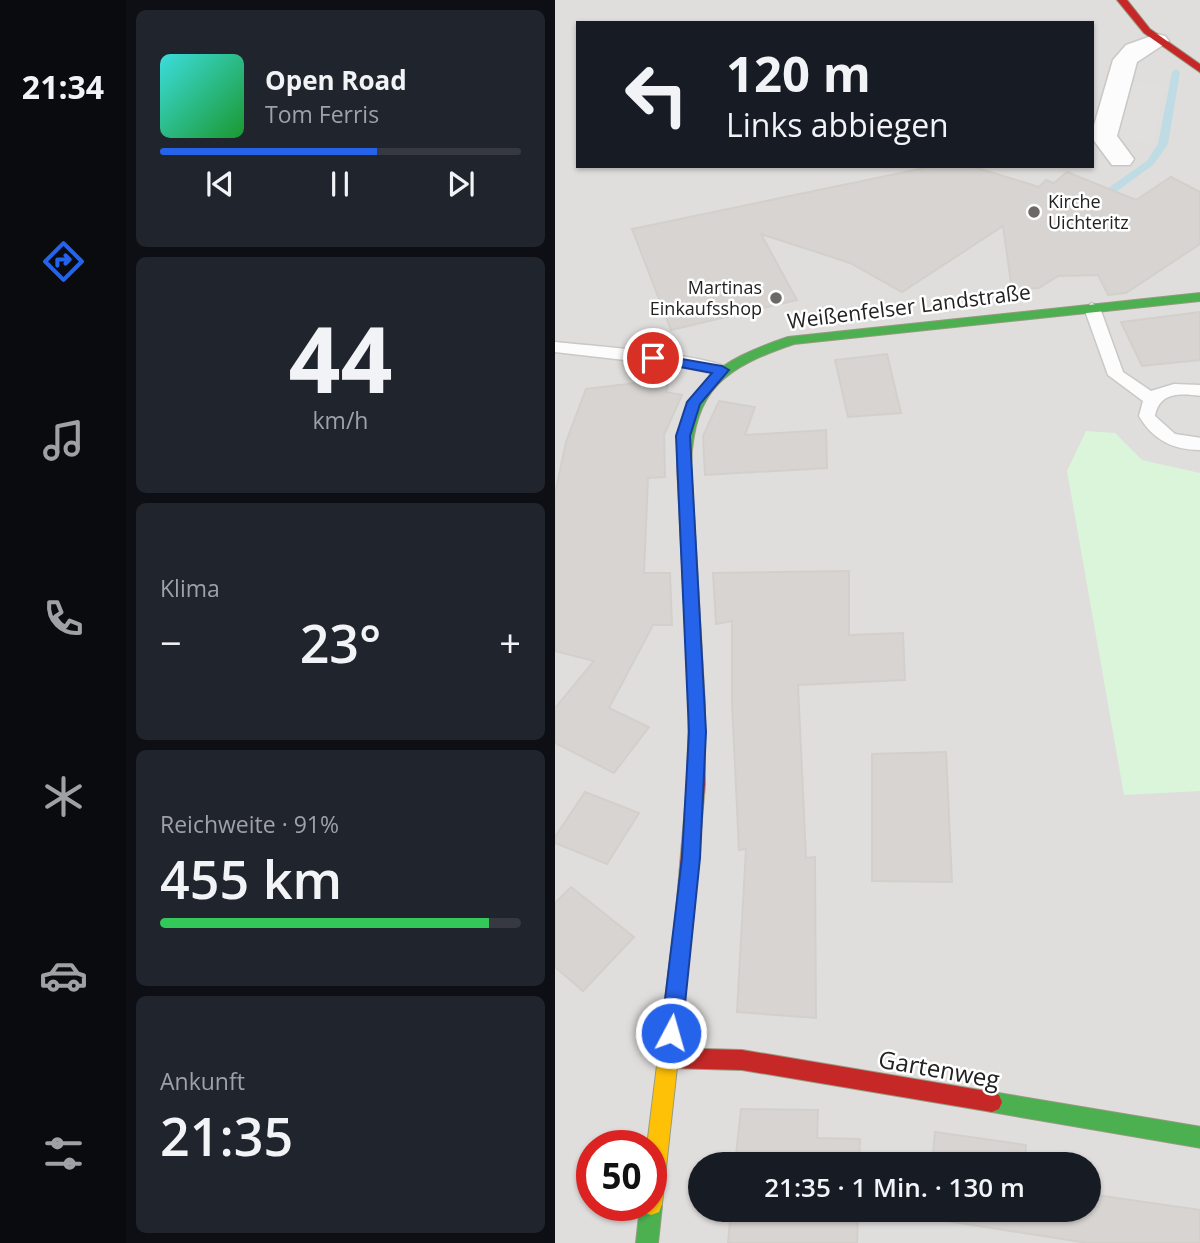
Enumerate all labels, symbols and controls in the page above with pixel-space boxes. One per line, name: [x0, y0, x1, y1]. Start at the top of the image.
text: 120 m: [726, 40, 871, 106]
icon: left: [611, 49, 702, 140]
text: Open Road: [265, 62, 407, 98]
text: 21:34: [22, 65, 104, 108]
text: Tom Ferris: [265, 98, 379, 130]
text: Links abbiegen: [726, 103, 949, 146]
icon: previous: [201, 165, 239, 203]
icon: pause: [321, 165, 359, 203]
icon: next: [442, 165, 480, 203]
place label: Kirche Uichteritz: [1048, 189, 1129, 234]
marker: Kirche Uichteritz: [1026, 204, 1042, 220]
icon: directions: [39, 237, 88, 286]
place label: Martinas Einkaufsshop: [650, 275, 762, 320]
street label: Weißenfelser Landstraße: [785, 277, 1032, 335]
marker: Martinas Einkaufsshop: [768, 290, 784, 306]
text: 44: [288, 296, 393, 420]
pin: [623, 328, 683, 388]
icon: arrive: [634, 339, 672, 377]
text: km/h: [313, 404, 368, 436]
icon: music: [39, 416, 88, 465]
text: Klima: [160, 572, 220, 604]
icon: phone: [39, 594, 88, 643]
text: 23°: [300, 607, 381, 678]
text: −: [160, 616, 182, 668]
text: +: [499, 616, 521, 668]
icon: climate: [39, 772, 88, 821]
text: Reichweite · 91%: [160, 808, 339, 840]
text: 455 km: [160, 843, 342, 914]
icon: car: [39, 951, 88, 1000]
position arrow: [634, 996, 708, 1070]
street label: Gartenweg: [876, 1042, 1002, 1095]
text: Ankunft: [160, 1065, 245, 1097]
text: 21:35: [160, 1100, 293, 1171]
icon: filters: [39, 1129, 88, 1178]
speed limit sign: 50: [576, 1130, 667, 1221]
text: 21:35 · 1 Min. · 130 m: [764, 1169, 1025, 1205]

